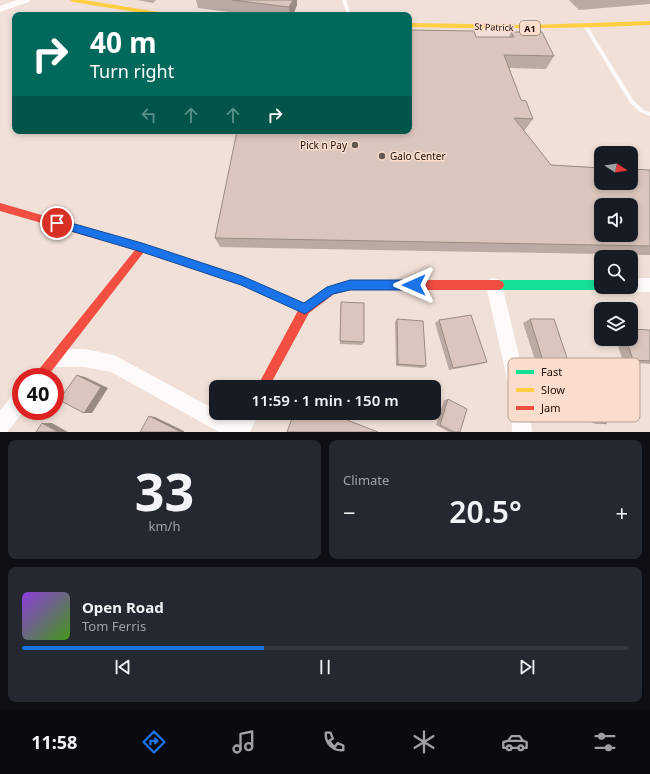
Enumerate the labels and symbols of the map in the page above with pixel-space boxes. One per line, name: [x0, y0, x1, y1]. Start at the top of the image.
street label: St Patrick: [474, 20, 514, 34]
road number: A1: [520, 21, 540, 35]
place label: Pick n Pay: [300, 138, 348, 152]
marker: Pick n Pay: [350, 140, 360, 150]
north arrow: [594, 146, 638, 190]
place label: Galo Center: [390, 149, 446, 163]
marker: Galo Center: [377, 151, 387, 161]
pin: [40, 206, 74, 240]
position arrow: [393, 264, 435, 306]
legend: [508, 358, 640, 422]
text: Fast: [541, 364, 562, 379]
speed limit sign: 40: [12, 368, 64, 420]
text: Slow: [541, 382, 565, 397]
text: Jam: [540, 400, 560, 415]

